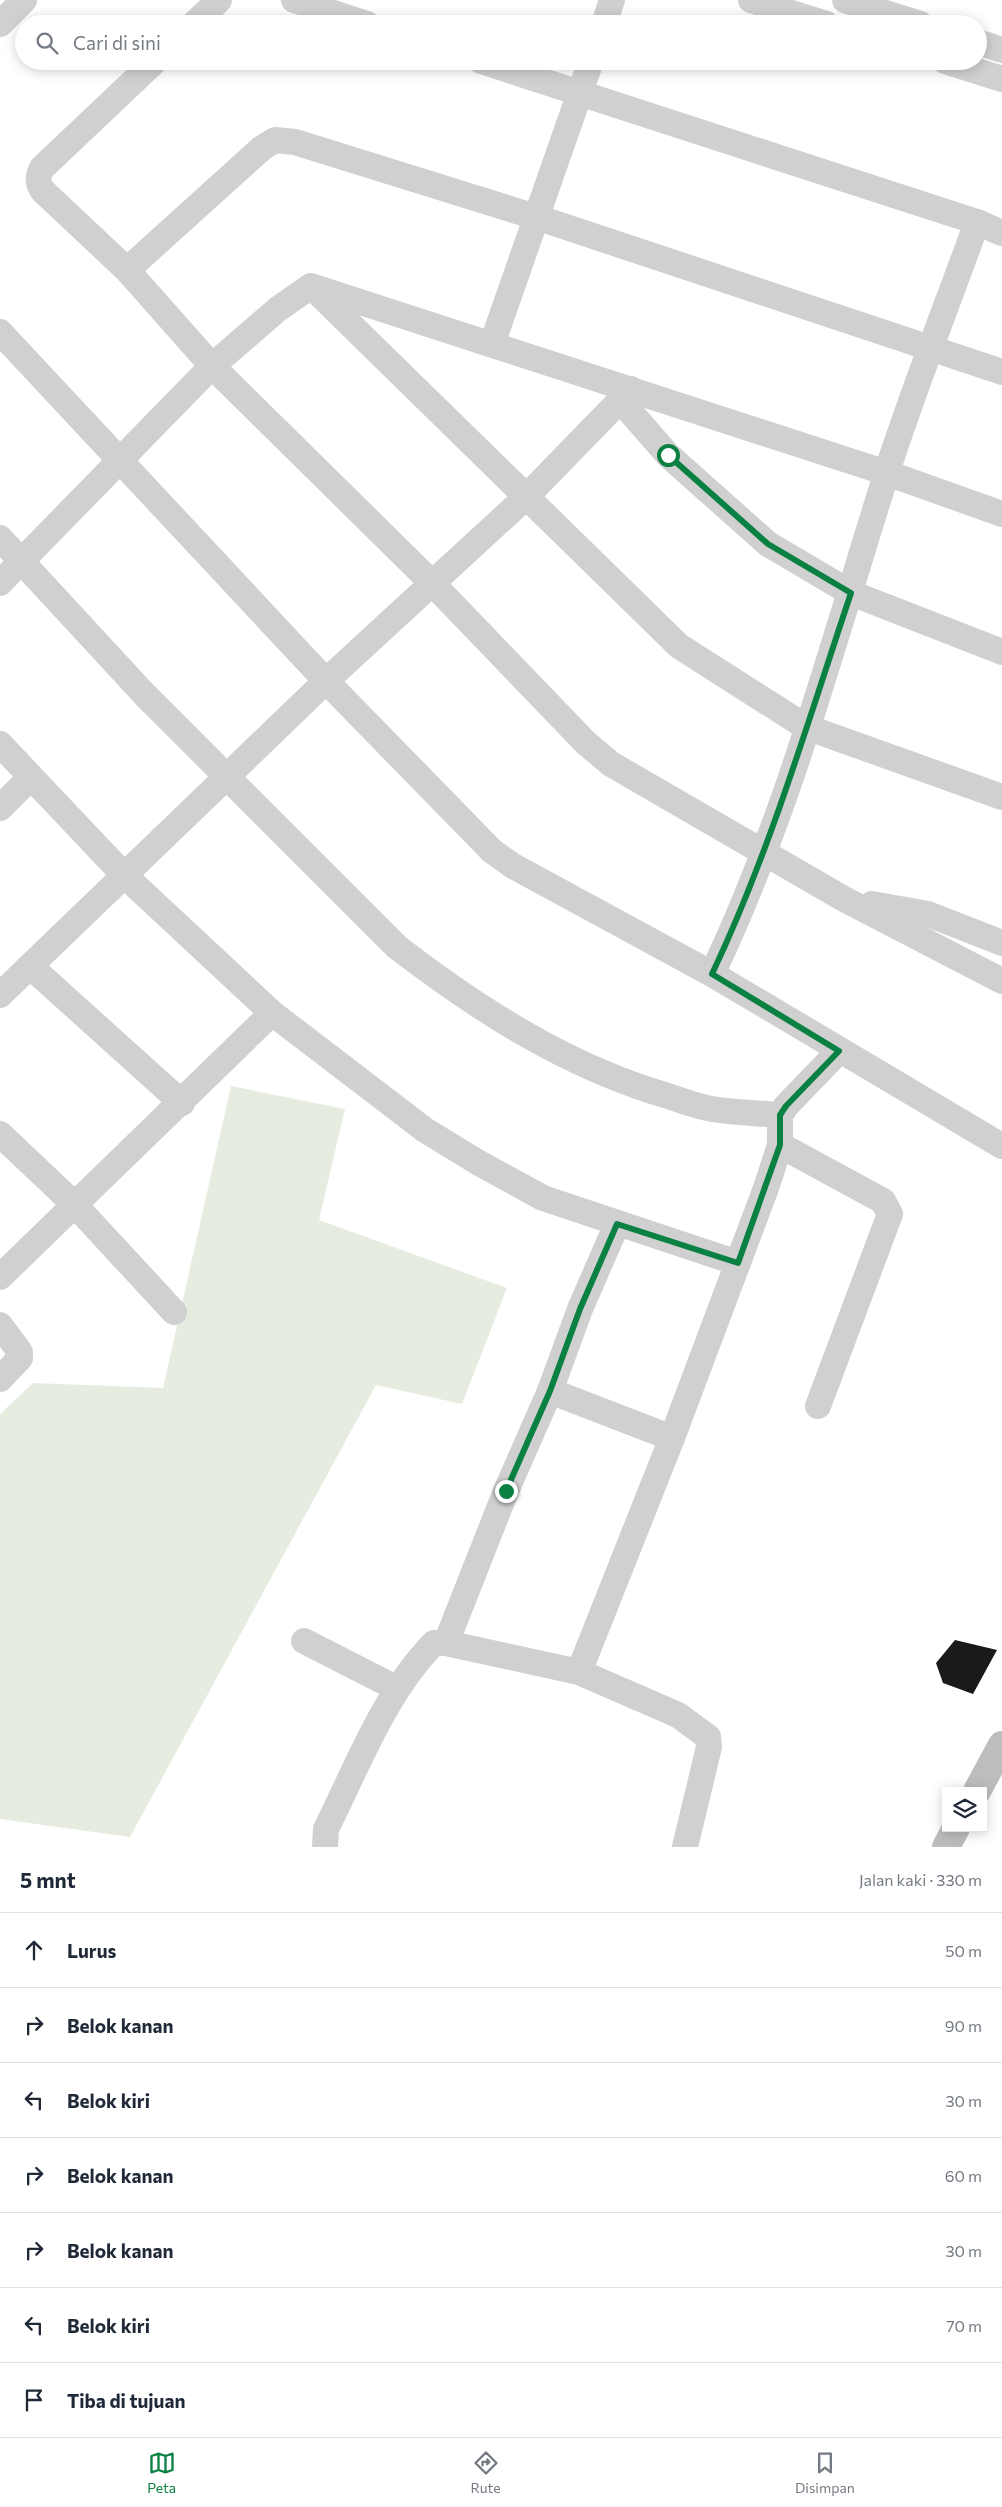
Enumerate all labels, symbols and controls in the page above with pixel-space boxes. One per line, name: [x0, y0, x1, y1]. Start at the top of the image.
search box: [15, 15, 987, 70]
icon: search: [33, 29, 61, 57]
text: Cari di sini: [73, 31, 161, 54]
route start: [657, 444, 680, 467]
route end: [495, 1480, 518, 1503]
map controls: [942, 1787, 987, 1832]
button: layers: [942, 1787, 987, 1832]
text: 5 mnt: [20, 1867, 76, 1892]
text: Jalan kaki · 330 m: [859, 1870, 982, 1889]
icon: ahead: [20, 1936, 48, 1964]
text: Lurus: [67, 1939, 116, 1962]
text: 50 m: [945, 1941, 982, 1960]
icon: right: [20, 2011, 48, 2039]
text: Belok kanan: [67, 2014, 174, 2037]
text: 90 m: [945, 2016, 982, 2035]
icon: left: [20, 2086, 48, 2114]
text: Belok kiri: [67, 2089, 150, 2112]
text: 30 m: [945, 2091, 982, 2110]
icon: right: [20, 2161, 48, 2189]
text: Belok kanan: [67, 2164, 174, 2187]
text: 60 m: [945, 2166, 982, 2185]
icon: right: [20, 2236, 48, 2264]
text: Belok kanan: [67, 2239, 174, 2262]
text: 30 m: [945, 2241, 982, 2260]
icon: left: [20, 2311, 48, 2339]
text: Belok kiri: [67, 2314, 150, 2337]
text: 70 m: [946, 2316, 982, 2335]
icon: arrive: [20, 2386, 48, 2414]
text: Tiba di tujuan: [67, 2389, 185, 2412]
tab: Peta: [147, 2449, 176, 2496]
tab: Rute: [471, 2449, 501, 2496]
tab: Disimpan: [795, 2449, 855, 2496]

